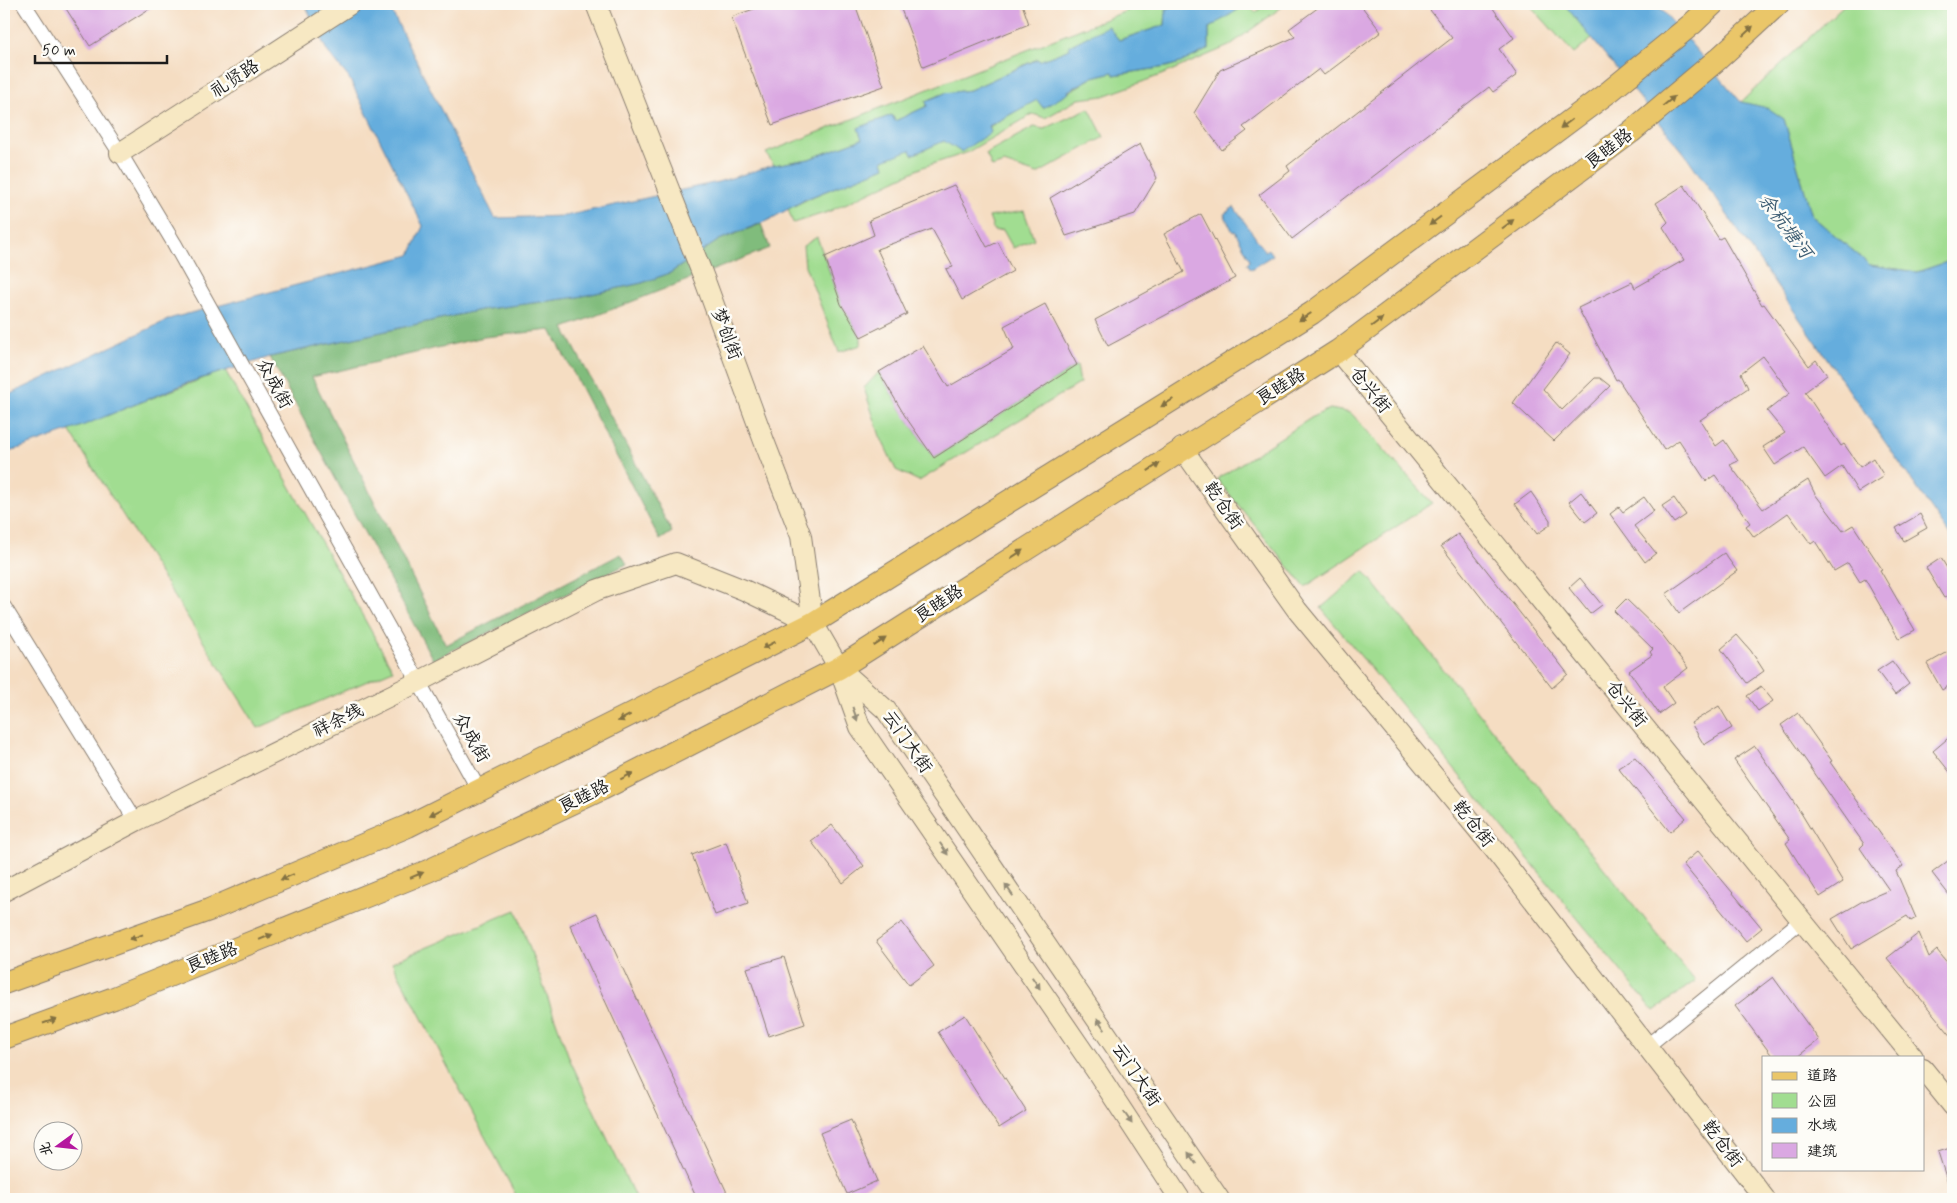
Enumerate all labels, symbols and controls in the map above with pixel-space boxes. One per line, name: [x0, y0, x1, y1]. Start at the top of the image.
one-way arrow: [1742, 25, 1754, 37]
scale bar: [35, 32, 168, 64]
text: 50 m: [42, 41, 76, 61]
street label: 礼贤路: [206, 54, 264, 104]
one-way arrow: [1662, 96, 1675, 107]
one-way arrow: [1560, 118, 1573, 129]
street label: 良睦路: [1580, 123, 1638, 175]
water label: 余杭塘河: [1752, 188, 1820, 266]
one-way arrow: [1428, 216, 1442, 226]
one-way arrow: [1501, 219, 1514, 230]
street label: 梦创街: [705, 304, 747, 364]
one-way arrow: [1298, 313, 1311, 322]
one-way arrow: [1370, 316, 1383, 327]
street label: 众成街: [250, 355, 298, 413]
street label: 仓兴街: [1344, 361, 1396, 419]
street label: 良睦路: [1252, 363, 1310, 411]
one-way arrow: [1160, 398, 1173, 408]
one-way arrow: [1147, 462, 1160, 471]
street label: 乾仓街: [1198, 477, 1248, 535]
one-way arrow: [1010, 549, 1023, 559]
street label: 良睦路: [910, 579, 968, 629]
one-way arrow: [873, 637, 886, 646]
one-way arrow: [762, 641, 776, 649]
street label: 仓兴街: [1600, 675, 1652, 733]
street label: 祥余线: [308, 698, 368, 744]
one-way arrow: [852, 706, 859, 721]
street label: 云门大街: [877, 706, 937, 778]
street label: 众成街: [447, 709, 495, 767]
one-way arrow: [617, 714, 631, 722]
one-way arrow: [620, 772, 634, 780]
street label: 良睦路: [554, 774, 614, 820]
street label: 乾仓街: [1447, 795, 1499, 853]
one-way arrow: [429, 808, 443, 816]
one-way arrow: [939, 843, 949, 856]
one-way arrow: [410, 871, 424, 879]
one-way arrow: [280, 874, 294, 882]
one-way arrow: [1004, 883, 1014, 897]
one-way arrow: [259, 932, 273, 940]
one-way arrow: [128, 933, 143, 941]
street label: 良睦路: [182, 937, 242, 979]
one-way arrow: [1031, 976, 1041, 990]
one-way arrow: [42, 1017, 57, 1024]
one-way arrow: [1096, 1017, 1105, 1031]
street label: 云门大街: [1106, 1038, 1166, 1112]
legend: [1762, 1056, 1924, 1170]
text: 道路: [1807, 1066, 1837, 1086]
text: 公园: [1807, 1092, 1837, 1112]
one-way arrow: [1123, 1111, 1132, 1124]
street label: 乾仓街: [1696, 1115, 1748, 1173]
text: 水域: [1807, 1116, 1837, 1136]
north arrow: [32, 1120, 82, 1170]
text: 北: [36, 1140, 57, 1158]
text: 建筑: [1807, 1142, 1837, 1162]
one-way arrow: [1187, 1152, 1197, 1165]

